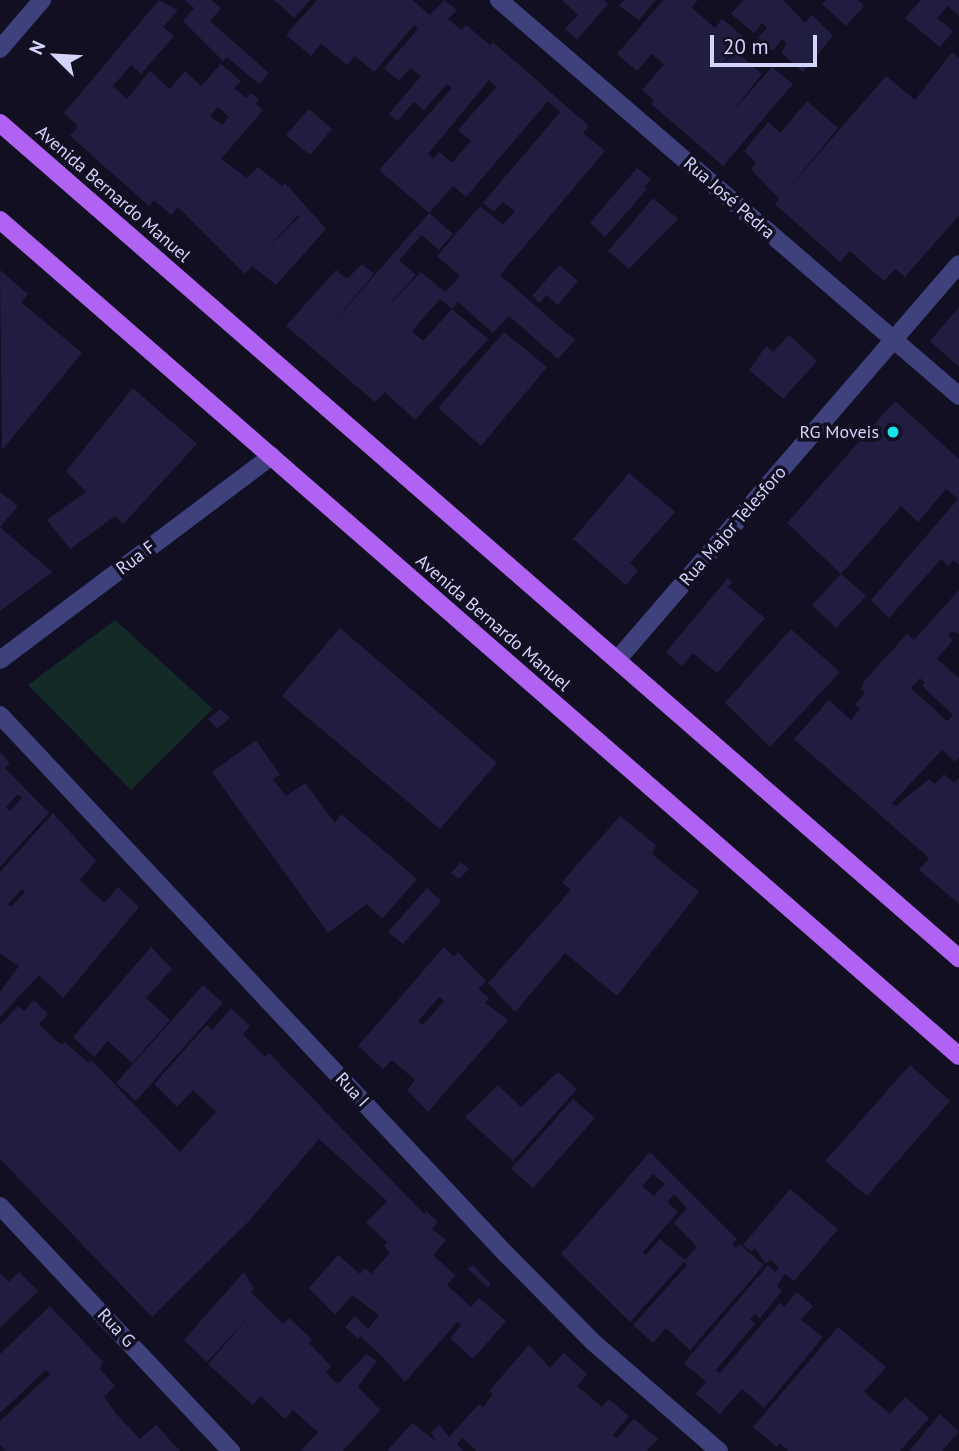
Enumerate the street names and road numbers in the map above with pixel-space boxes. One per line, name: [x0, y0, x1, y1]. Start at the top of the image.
street label: Avenida Bernardo Manuel: [31, 121, 195, 267]
street label: Rua José Pedra: [679, 153, 779, 243]
street label: Rua Major Telesforo: [675, 461, 791, 591]
street label: Rua F: [112, 536, 160, 580]
street label: Avenida Bernardo Manuel: [411, 550, 575, 696]
street label: Rua I: [331, 1068, 373, 1112]
street label: Rua G: [93, 1304, 139, 1352]

